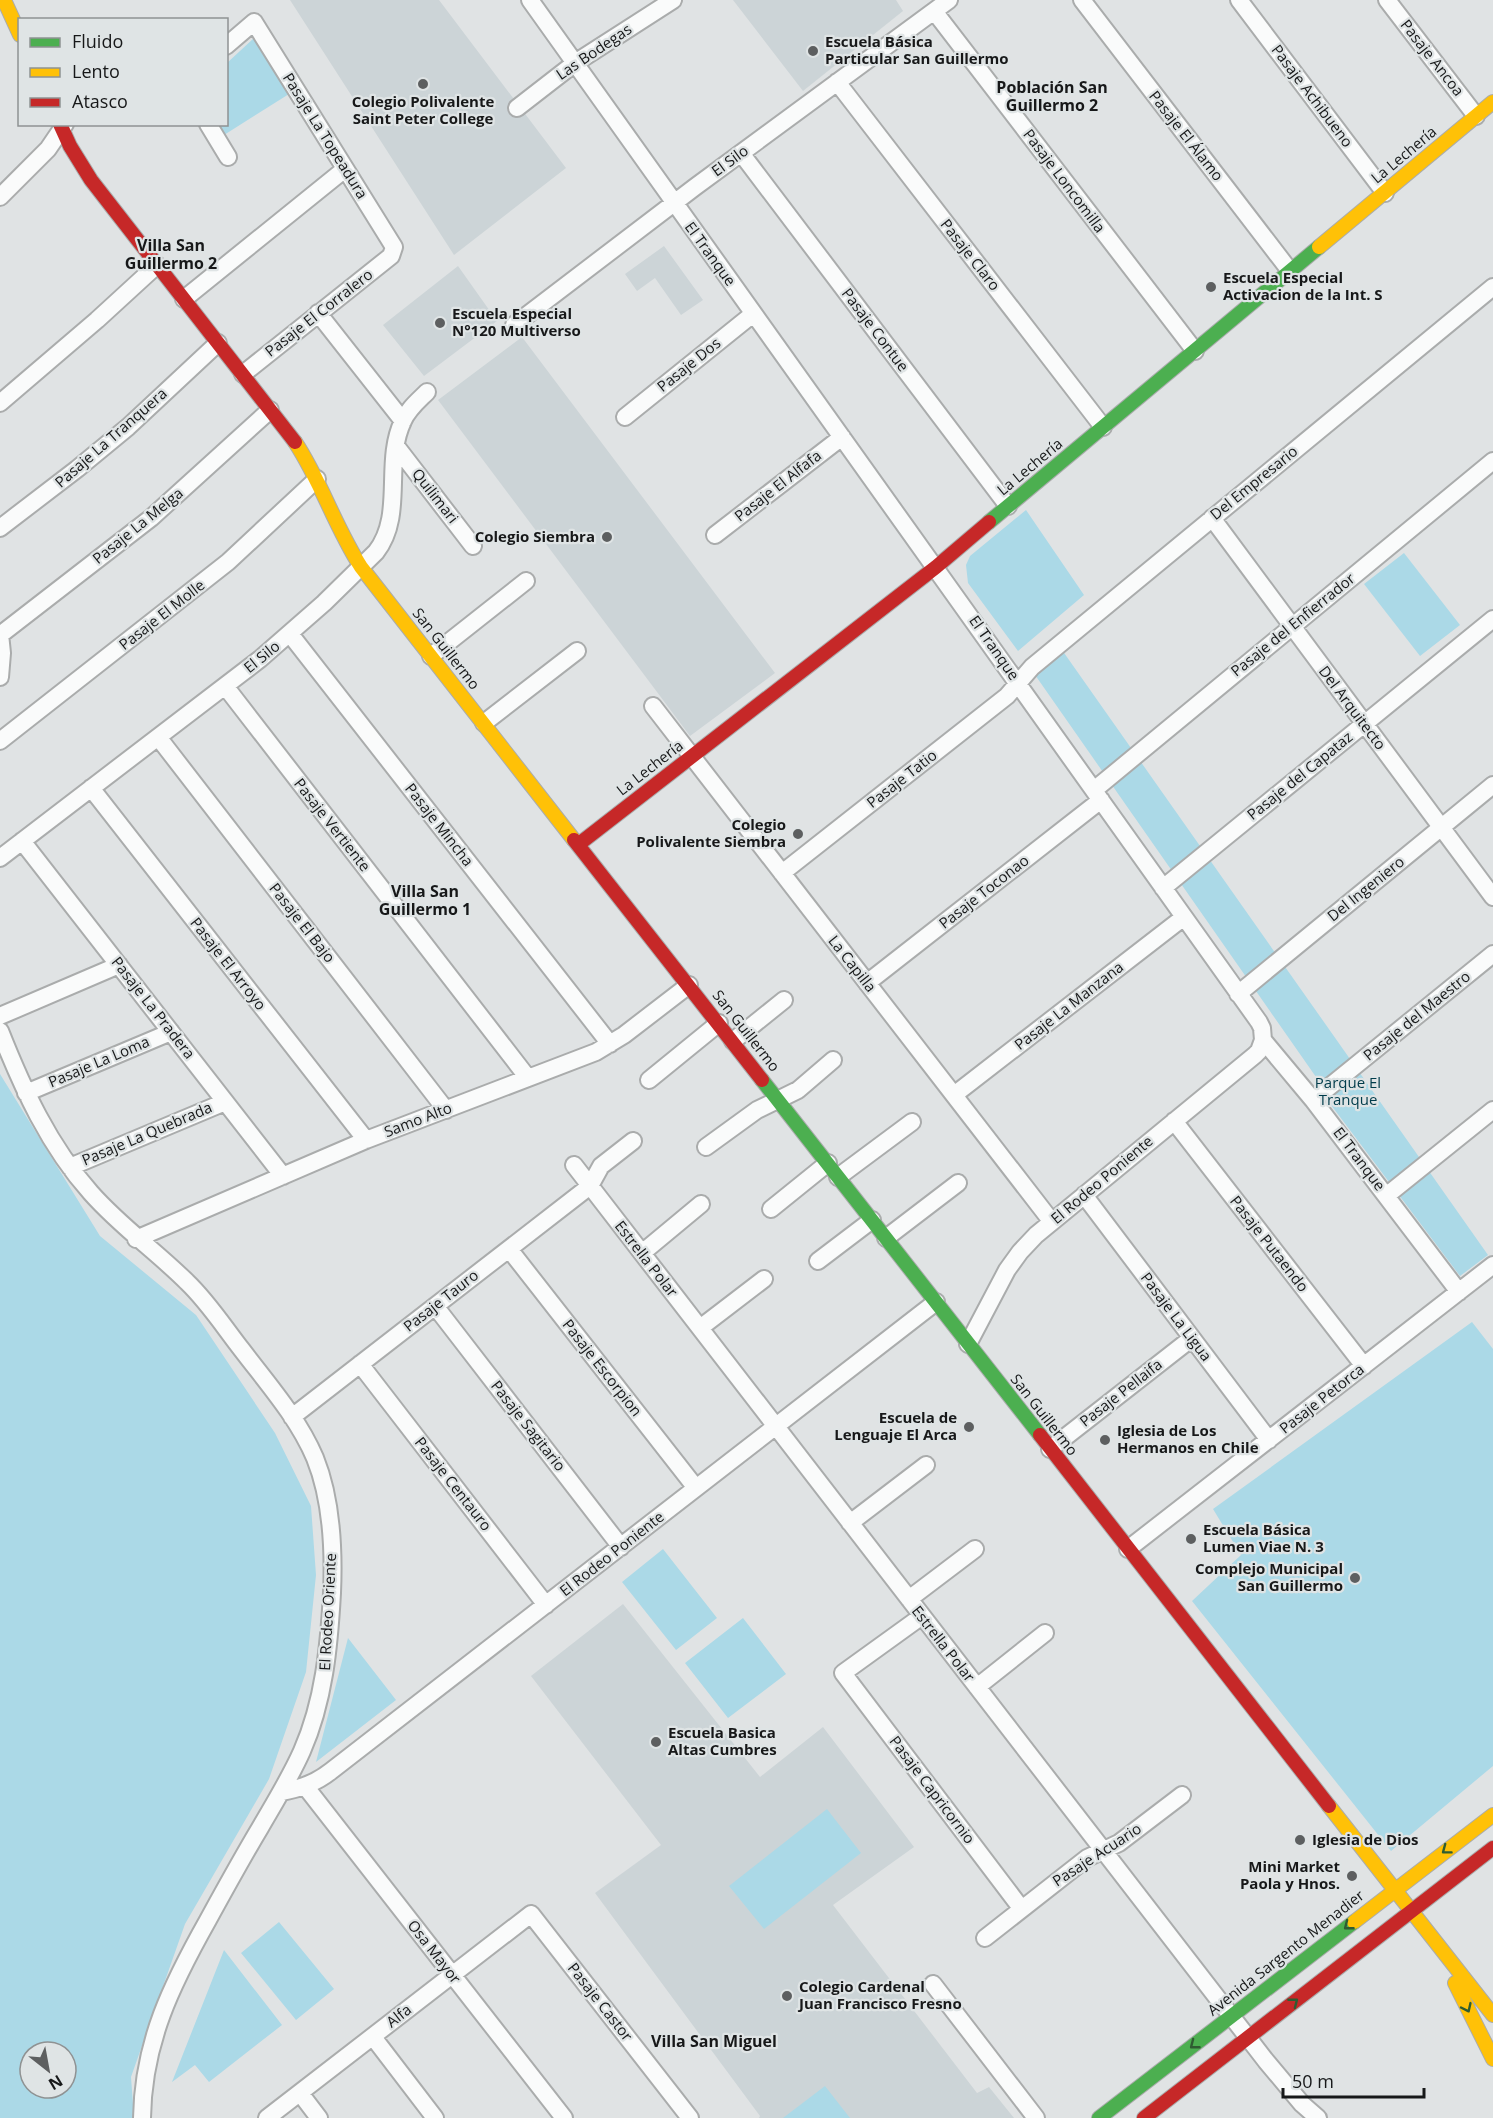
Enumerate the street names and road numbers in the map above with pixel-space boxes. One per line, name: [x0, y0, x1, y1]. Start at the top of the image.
street label: Pasaje Ancoa: [1397, 15, 1469, 100]
street label: Las Bodegas: [552, 19, 635, 84]
street label: Pasaje Achibueno: [1268, 40, 1358, 151]
street label: Pasaje La Topeadura: [279, 69, 373, 202]
street label: Pasaje El Álamo: [1145, 86, 1228, 185]
street label: La Lechería: [1367, 121, 1440, 187]
street label: Pasaje Loncomilla: [1019, 125, 1110, 236]
street label: El Silo: [707, 140, 752, 180]
street label: Pasaje Claro: [937, 214, 1005, 294]
street label: El Tranque: [681, 217, 741, 290]
street label: Pasaje El Corralero: [260, 264, 376, 361]
street label: Pasaje Contue: [838, 284, 914, 375]
street label: Pasaje Dos: [653, 333, 724, 396]
street label: Pasaje La Tranquera: [50, 383, 171, 491]
street label: La Lechería: [993, 433, 1066, 499]
street label: Del Empresario: [1205, 441, 1301, 524]
street label: Pasaje El Alfafa: [730, 445, 825, 525]
street label: Quilimari: [408, 464, 463, 527]
street label: Pasaje La Melga: [88, 482, 187, 568]
street label: Pasaje del Enfierrador: [1226, 568, 1358, 680]
street label: Pasaje El Molle: [114, 574, 208, 654]
street label: San Guillermo: [409, 603, 485, 693]
street label: El Tranque: [965, 611, 1024, 684]
street label: El Silo: [239, 636, 284, 677]
street label: Del Arquitecto: [1315, 661, 1391, 753]
street label: Pasaje del Capataz: [1242, 726, 1356, 824]
street label: La Lechería: [612, 735, 687, 800]
street label: Pasaje Tatio: [862, 745, 941, 812]
street label: Pasaje Vertiente: [290, 774, 375, 875]
street label: Pasaje Mincha: [401, 779, 478, 870]
street label: Pasaje Toconao: [934, 850, 1032, 933]
street label: Del Ingeniero: [1323, 851, 1408, 925]
street label: Pasaje El Bajo: [265, 878, 340, 966]
street label: Pasaje El Arroyo: [186, 913, 271, 1014]
street label: La Capilla: [824, 931, 881, 996]
street label: Pasaje La Pradera: [108, 952, 200, 1063]
street label: Pasaje La Manzana: [1010, 956, 1127, 1054]
street label: Pasaje del Maestro: [1359, 966, 1474, 1065]
street label: San Guillermo: [709, 985, 785, 1075]
street label: Pasaje La Loma: [45, 1031, 152, 1091]
street label: Pasaje La Quebrada: [79, 1097, 215, 1170]
street label: Samo Alto: [381, 1097, 454, 1141]
street label: El Tranque: [1329, 1123, 1390, 1194]
street label: El Rodeo Poniente: [1046, 1131, 1157, 1228]
street label: Pasaje Putaendo: [1226, 1191, 1314, 1296]
street label: Estrella Polar: [611, 1216, 683, 1301]
street label: Pasaje Tauro: [399, 1265, 482, 1336]
street label: Pasaje La Ligua: [1137, 1268, 1217, 1365]
street label: Pasaje Escorpion: [559, 1315, 647, 1420]
street label: Pasaje Pellaifa: [1075, 1354, 1166, 1431]
street label: Pasaje Petorca: [1275, 1359, 1368, 1438]
street label: San Guillermo: [1007, 1369, 1083, 1459]
street label: Pasaje Sagitario: [487, 1376, 571, 1475]
street label: Pasaje Centauro: [411, 1432, 497, 1534]
street label: El Rodeo Poniente: [555, 1506, 668, 1600]
street label: El Rodeo Oriente: [314, 1553, 340, 1671]
street label: Estrella Polar: [908, 1601, 980, 1686]
street label: Pasaje Capricornio: [886, 1731, 980, 1847]
street label: Pasaje Acuario: [1048, 1818, 1145, 1890]
street label: Avenida Sargento Menadier: [1203, 1885, 1368, 2020]
street label: Osa Mayor: [404, 1915, 466, 1987]
street label: Pasaje Castor: [564, 1958, 638, 2045]
street label: Alfa: [382, 1999, 415, 2031]

